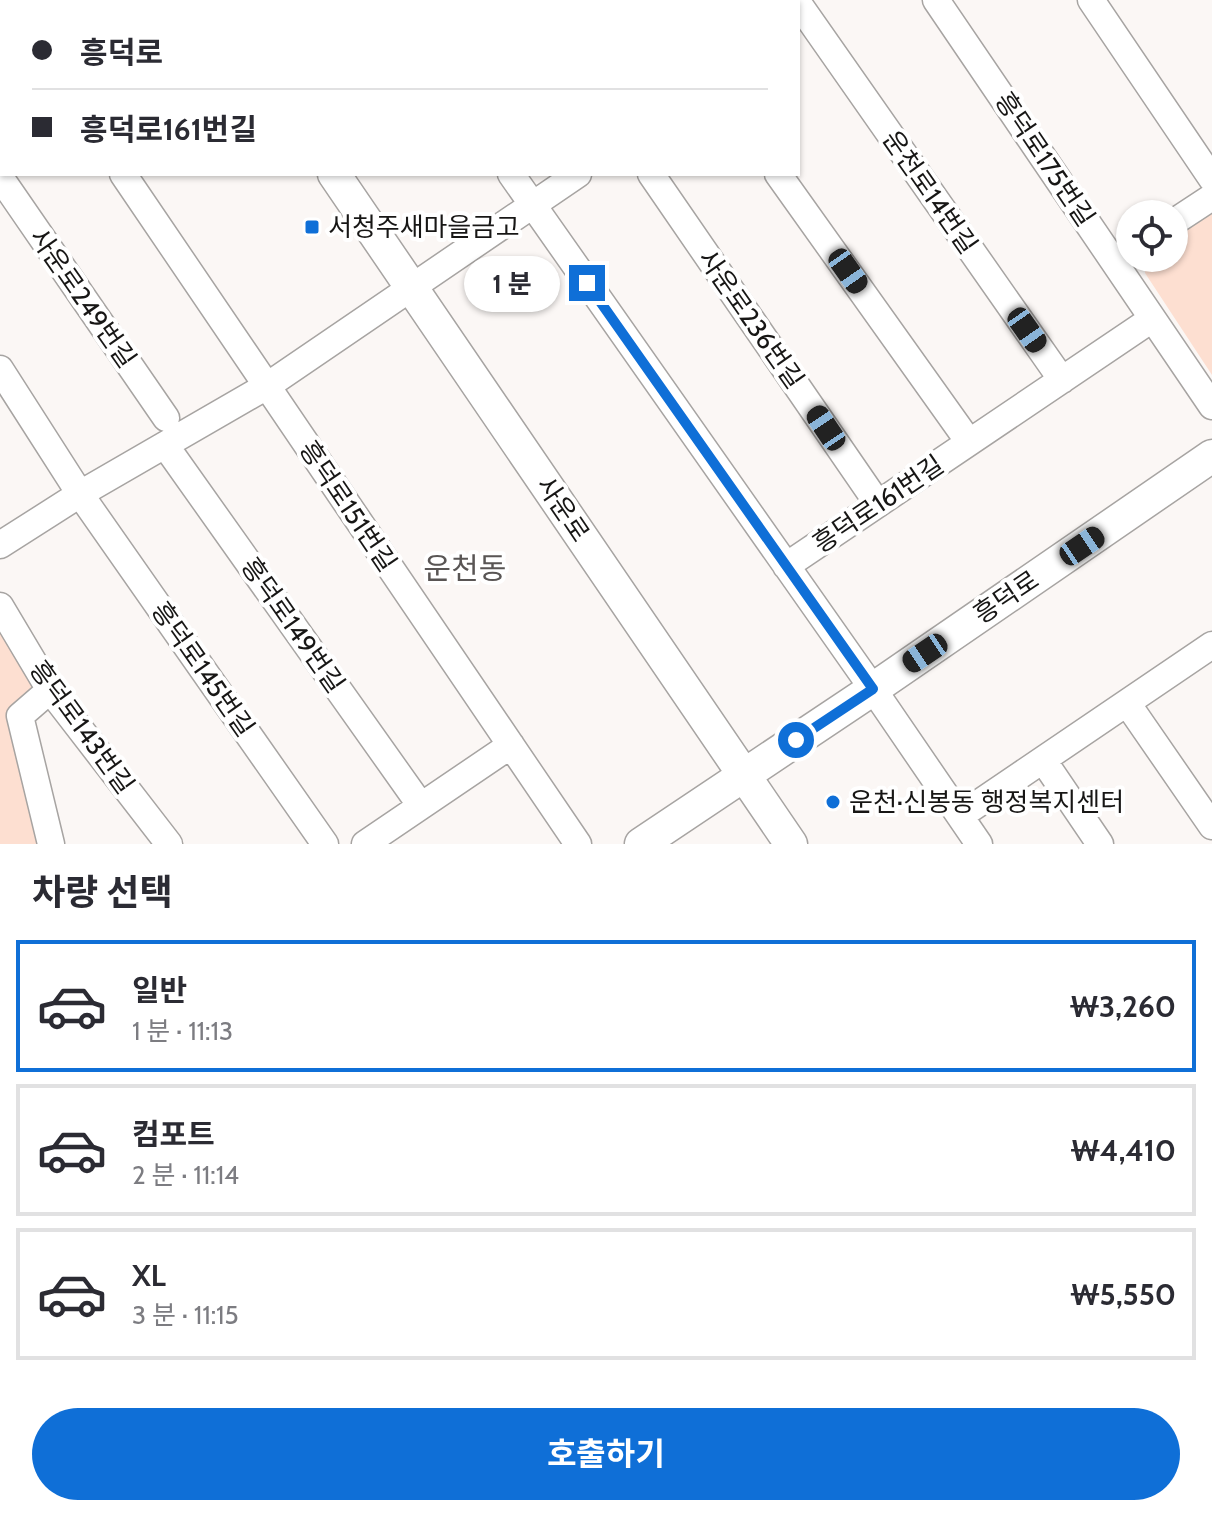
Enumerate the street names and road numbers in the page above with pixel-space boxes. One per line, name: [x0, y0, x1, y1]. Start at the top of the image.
street label: 흥덕로175번길: [988, 86, 1102, 232]
street label: 운천로14번길: [876, 124, 984, 260]
street label: 사운로249번길: [23, 222, 143, 374]
street label: 사운로236번길: [691, 243, 811, 395]
street label: 흥덕로151번길: [293, 435, 403, 577]
street label: 흥덕로161번길: [806, 448, 950, 560]
street label: 사운로: [530, 470, 596, 548]
street label: 흥덕로149번길: [235, 551, 351, 699]
street label: 흥덕로: [967, 564, 1045, 630]
street label: 흥덕로145번길: [145, 595, 261, 743]
street label: 흥덕로143번길: [23, 654, 141, 800]

